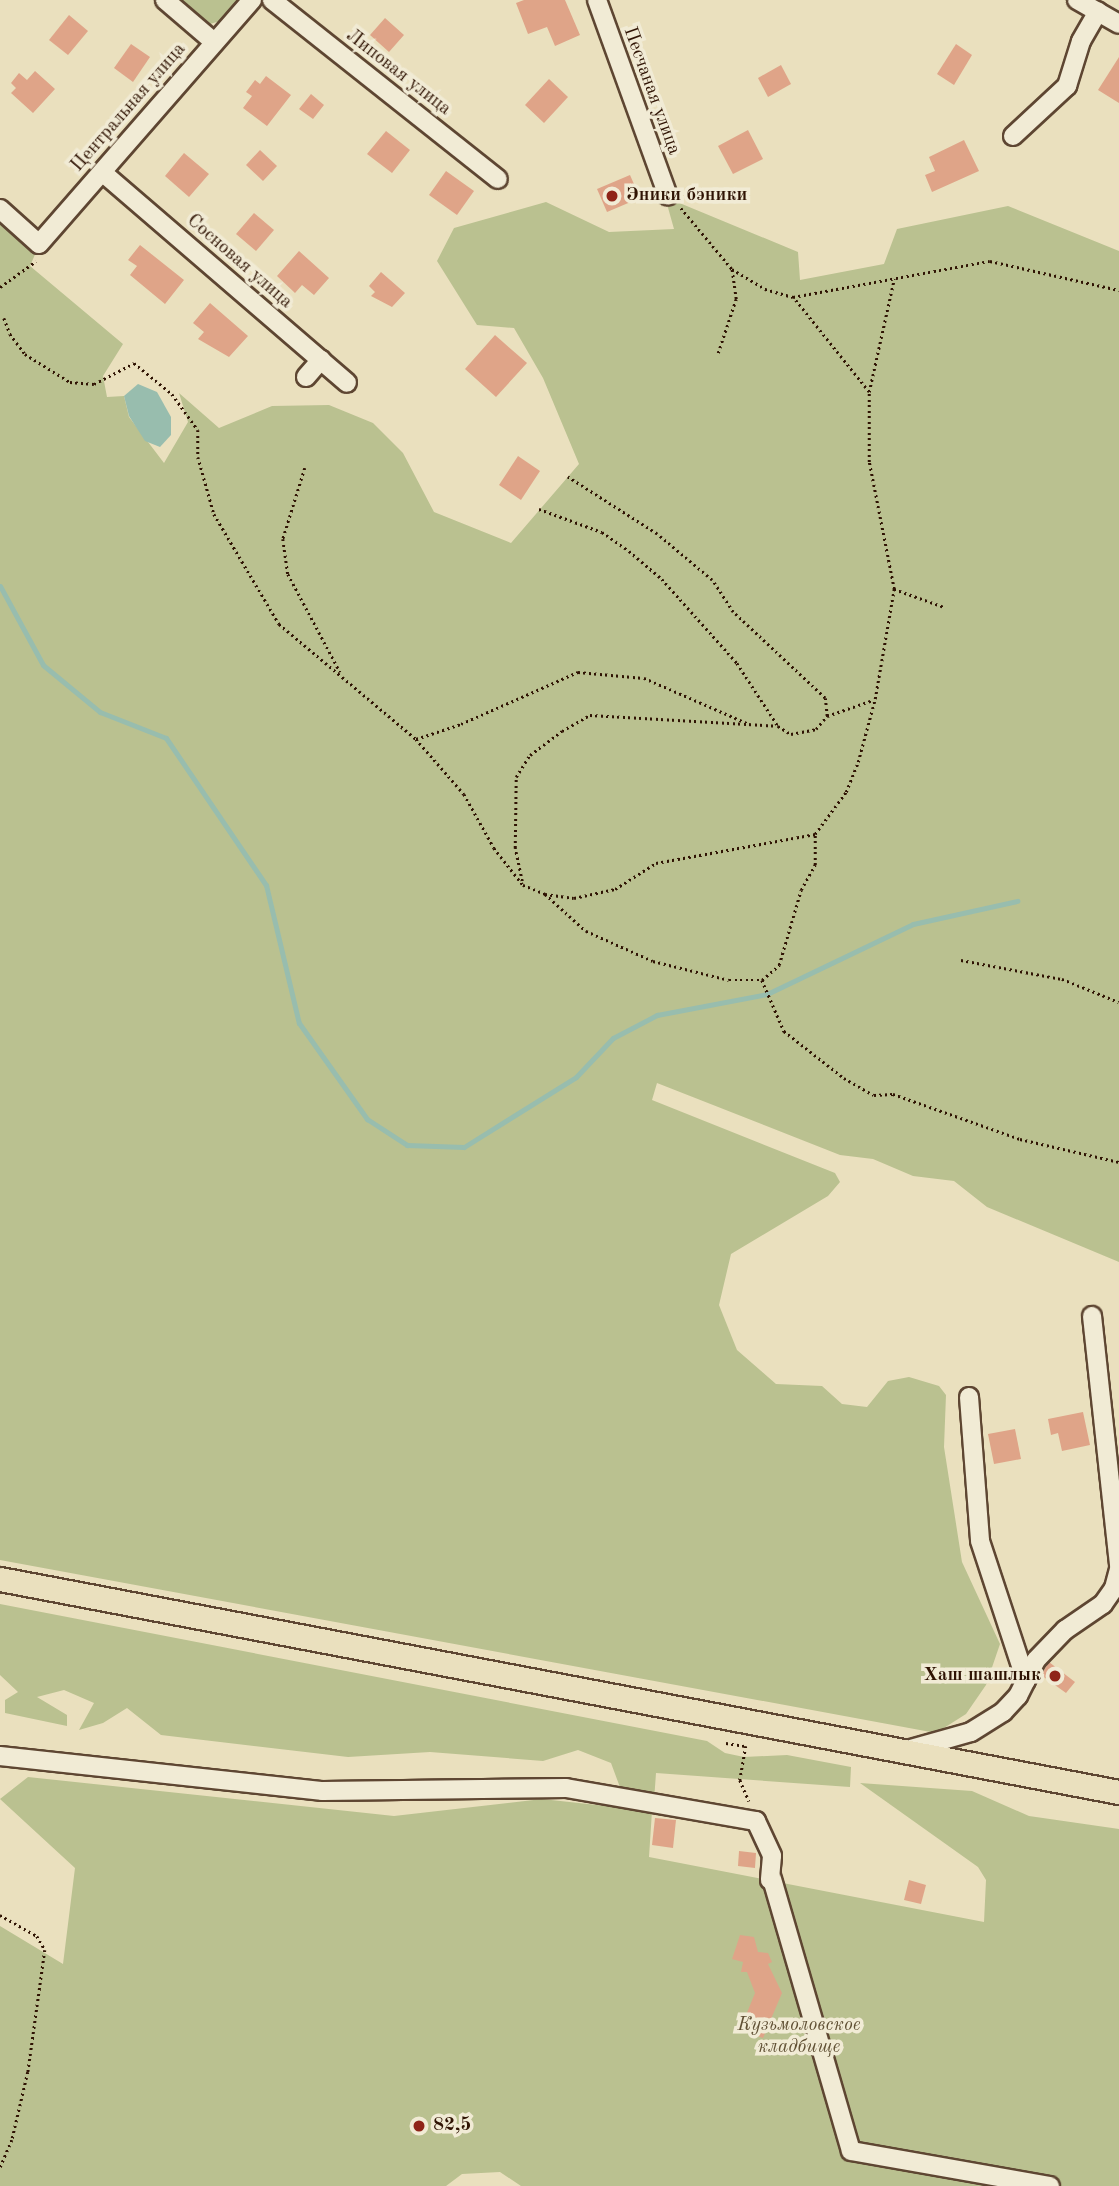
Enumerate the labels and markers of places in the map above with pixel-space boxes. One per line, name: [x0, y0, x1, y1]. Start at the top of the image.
place label: Эники бэники: [626, 185, 747, 207]
marker: Эники бэники: [604, 188, 620, 204]
place label: Хаш шашлык: [924, 1665, 1041, 1687]
marker: Хаш шашлык: [1047, 1668, 1063, 1684]
place label: 82,5: [433, 2115, 471, 2137]
marker: 82,5: [411, 2118, 427, 2134]

